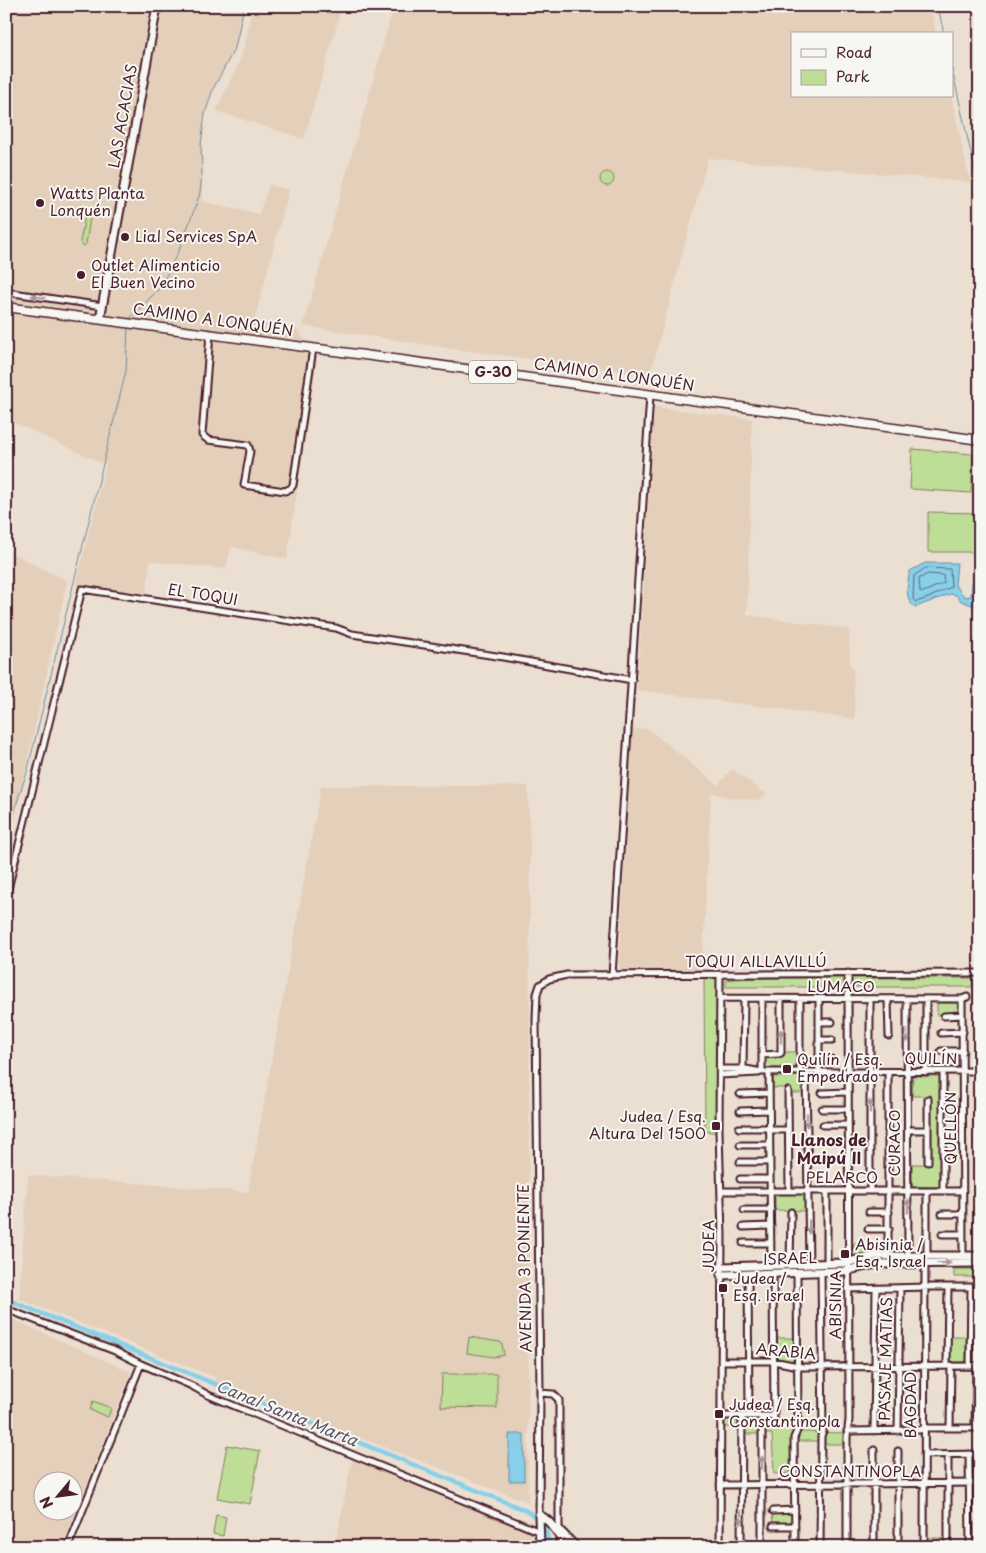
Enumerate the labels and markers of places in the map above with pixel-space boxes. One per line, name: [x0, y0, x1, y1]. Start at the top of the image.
place label: Watts Planta Lonquén: [50, 181, 145, 221]
marker: Watts Planta Lonquén: [34, 197, 46, 209]
place label: Lial Services SpA: [135, 224, 257, 247]
marker: Lial Services SpA: [119, 231, 131, 243]
place label: Outlet Alimenticio El Buen Vecino: [91, 253, 220, 293]
marker: Outlet Alimenticio El Buen Vecino: [75, 269, 87, 281]
place label: Quilín / Esq. Empedrado: [797, 1047, 883, 1087]
marker: Quilín / Esq. Empedrado: [781, 1063, 793, 1075]
place label: Judea / Esq. Altura Del 1500: [589, 1104, 706, 1144]
marker: Judea / Esq. Altura Del 1500: [710, 1120, 722, 1132]
place label: Abisinia / Esq. Israel: [855, 1232, 926, 1272]
marker: Abisinia / Esq. Israel: [839, 1248, 851, 1260]
place label: Judea / Esq. Israel: [733, 1266, 804, 1306]
marker: Judea / Esq. Israel: [717, 1282, 729, 1294]
place label: Judea / Esq. Constantinopla: [729, 1392, 841, 1432]
marker: Judea / Esq. Constantinopla: [713, 1408, 725, 1420]

